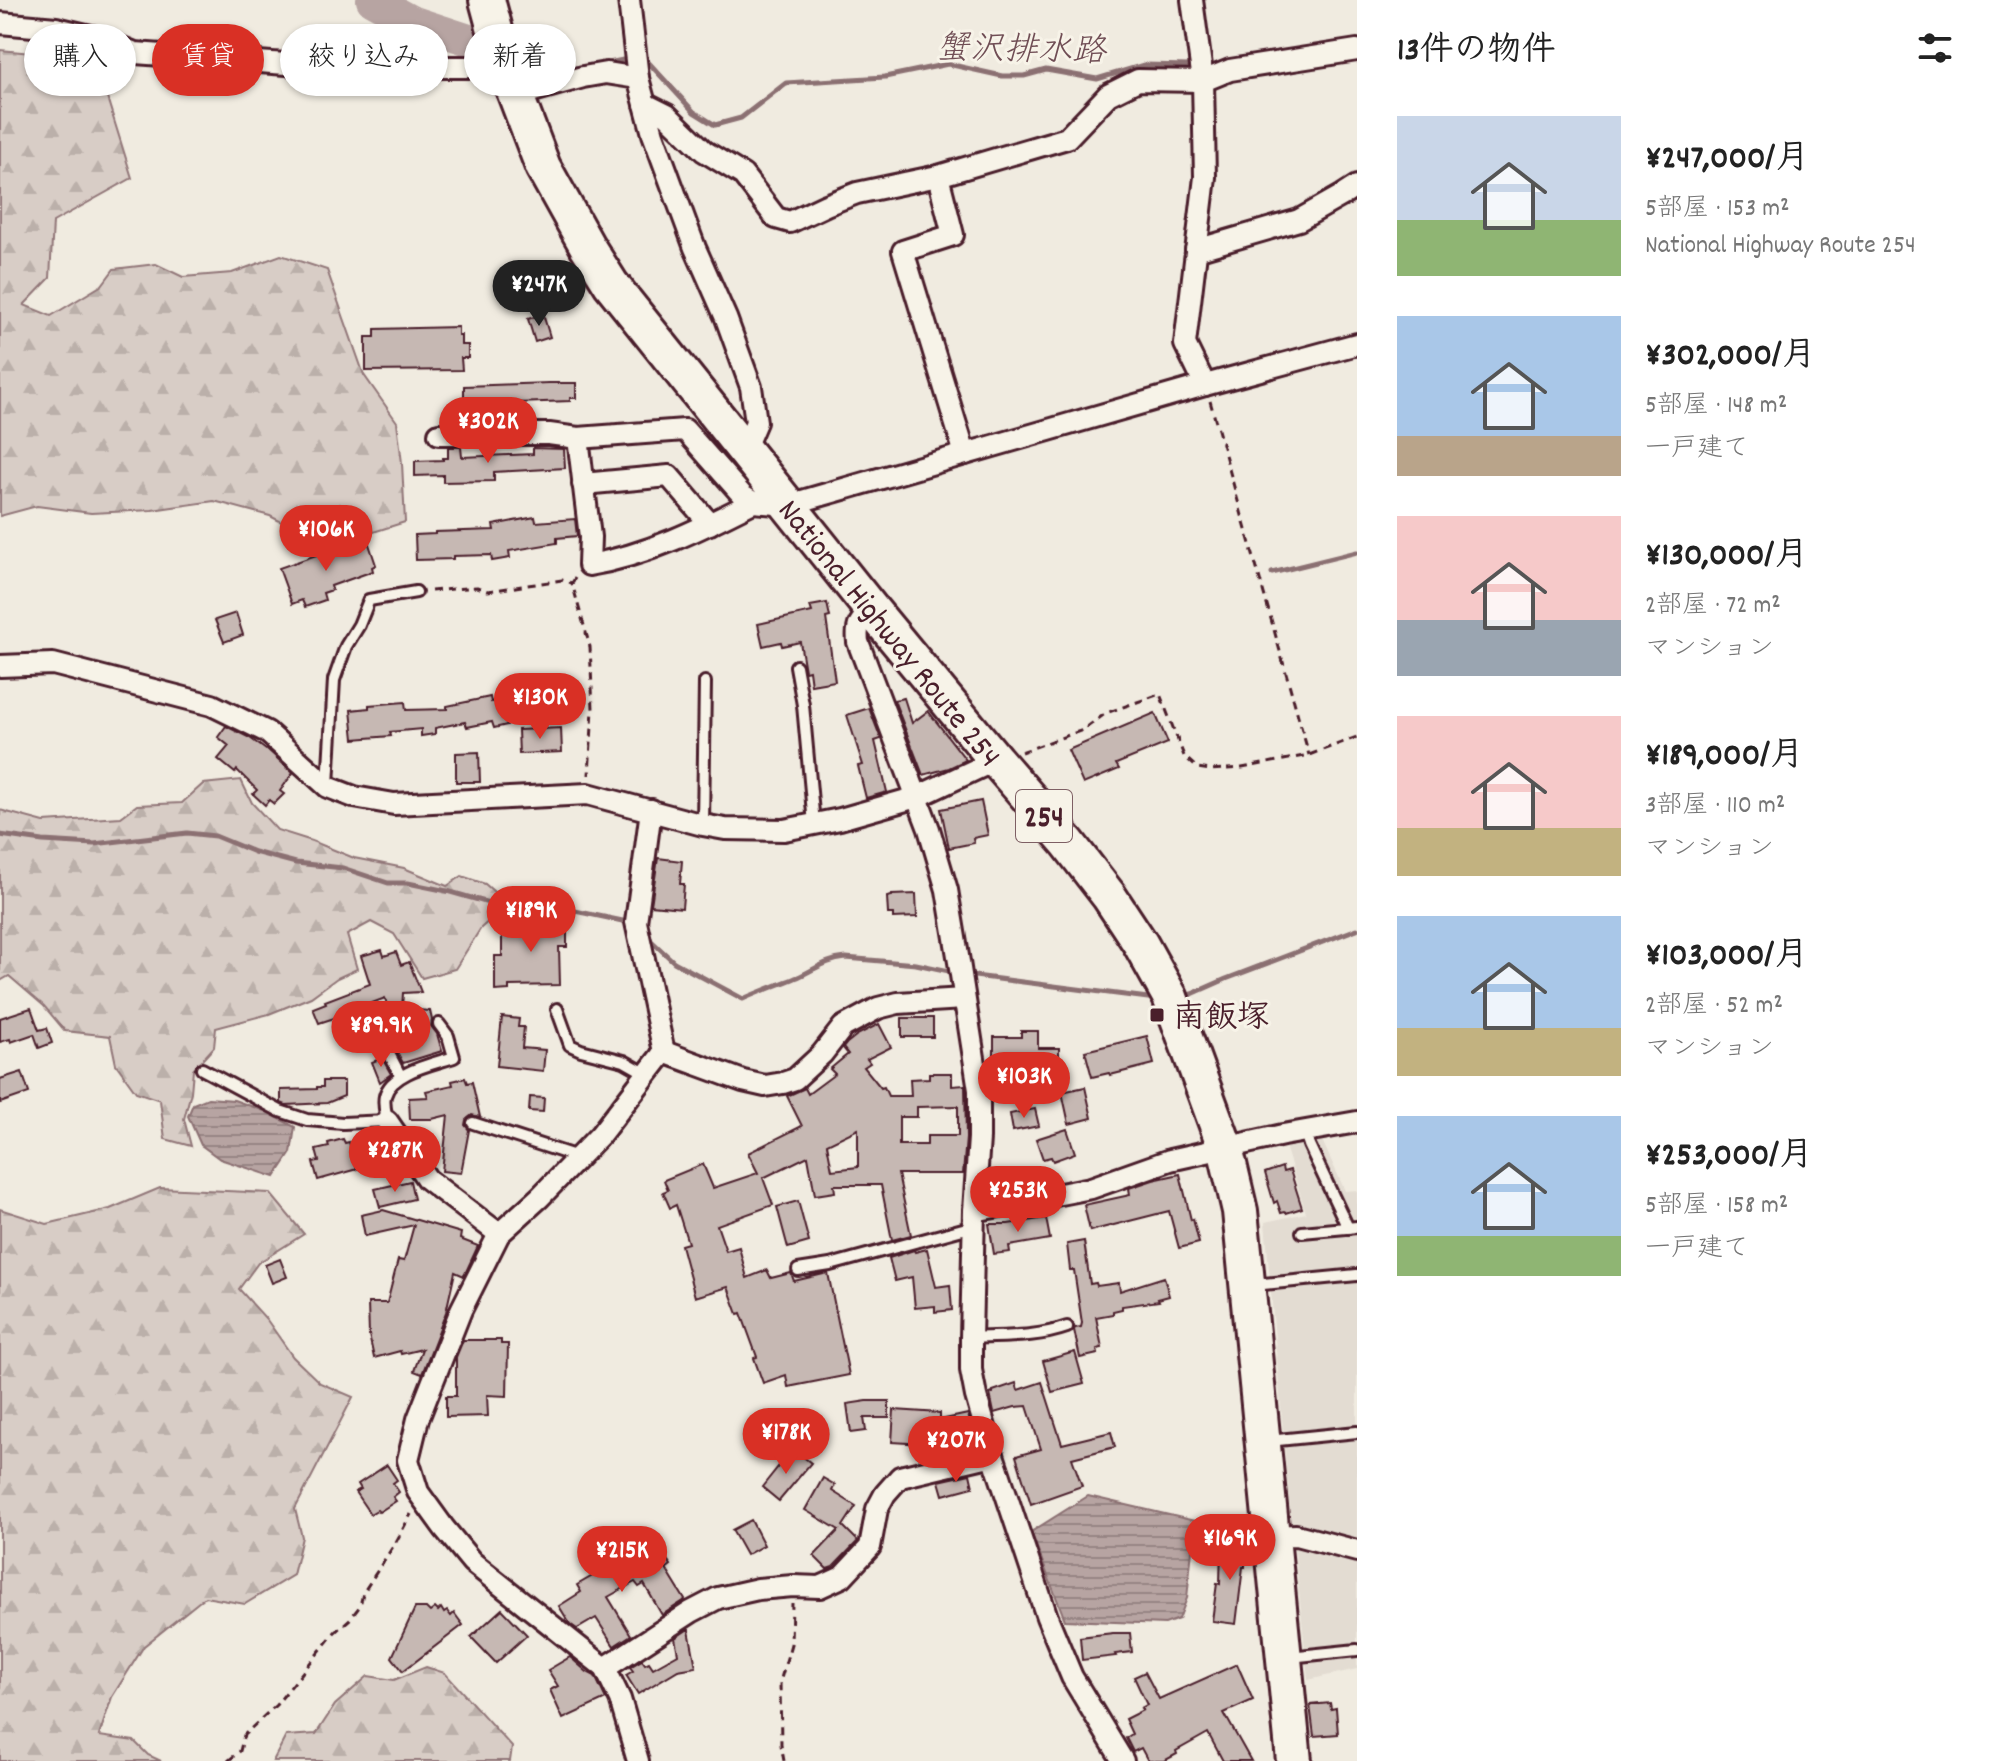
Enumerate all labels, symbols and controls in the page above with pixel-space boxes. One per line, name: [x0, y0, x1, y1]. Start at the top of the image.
chip: 購入: [24, 24, 136, 96]
chip: 賃貸: [152, 24, 264, 96]
chip: 絞り込み: [280, 24, 448, 96]
chip: 新着: [464, 24, 576, 96]
icon: filters: [1913, 26, 1957, 70]
water label: 蟹沢排水路: [935, 27, 1108, 79]
text: 13件の物件: [1397, 28, 1556, 77]
text: ¥247,000/月: [1645, 136, 1809, 185]
icon: home: [1461, 148, 1557, 244]
text: 5部屋 · 153 m²: [1645, 191, 1789, 228]
text: National Highway Route 254: [1645, 228, 1916, 265]
pin: ¥247K: [483, 260, 595, 328]
text: ¥247K: [511, 267, 567, 304]
text: ¥302,000/月: [1645, 333, 1816, 382]
icon: home: [1461, 348, 1557, 444]
text: 5部屋 · 148 m²: [1645, 388, 1787, 425]
pin: ¥302K: [432, 397, 544, 465]
text: ¥302K: [457, 404, 519, 441]
text: 一戸建て: [1645, 431, 1749, 468]
street label: National Highway Route 254: [764, 491, 1010, 779]
pin: ¥106K: [270, 505, 382, 573]
text: ¥106K: [297, 512, 355, 549]
text: ¥130,000/月: [1645, 533, 1808, 582]
icon: home: [1461, 548, 1557, 644]
text: 2部屋 · 72 m²: [1645, 588, 1781, 625]
text: マンション: [1645, 631, 1774, 668]
pin: ¥130K: [484, 673, 596, 741]
text: ¥130K: [512, 680, 568, 717]
text: ¥189,000/月: [1645, 733, 1804, 782]
icon: home: [1461, 748, 1557, 844]
text: 3部屋 · 110 m²: [1645, 788, 1785, 825]
road number: 254: [1016, 790, 1072, 842]
text: マンション: [1645, 831, 1774, 868]
pin: ¥189K: [475, 886, 587, 954]
text: ¥189K: [505, 893, 557, 930]
text: ¥103,000/月: [1645, 933, 1808, 982]
icon: home: [1461, 948, 1557, 1044]
text: 2部屋 · 52 m²: [1645, 988, 1783, 1025]
place label: 南飯塚: [1173, 997, 1269, 1043]
pin: ¥89.9K: [316, 1001, 446, 1069]
marker: 南飯塚: [1148, 1006, 1166, 1024]
text: ¥89.9K: [349, 1008, 413, 1045]
text: マンション: [1645, 1031, 1774, 1068]
pin: ¥103K: [968, 1052, 1080, 1120]
text: ¥103K: [996, 1059, 1052, 1096]
pin: ¥287K: [339, 1126, 451, 1194]
text: ¥287K: [367, 1133, 423, 1170]
text: ¥253,000/月: [1645, 1133, 1813, 1182]
icon: home: [1461, 1148, 1557, 1244]
pin: ¥253K: [962, 1166, 1074, 1234]
text: ¥253K: [988, 1173, 1048, 1210]
text: 5部屋 · 158 m²: [1645, 1188, 1788, 1225]
text: 一戸建て: [1645, 1231, 1749, 1268]
pin: ¥178K: [730, 1408, 842, 1476]
text: ¥178K: [761, 1415, 811, 1452]
pin: ¥207K: [900, 1416, 1012, 1484]
text: ¥207K: [926, 1423, 986, 1460]
pin: ¥169K: [1174, 1514, 1286, 1582]
text: ¥169K: [1203, 1521, 1257, 1558]
pin: ¥215K: [566, 1526, 678, 1594]
text: ¥215K: [595, 1533, 649, 1570]

